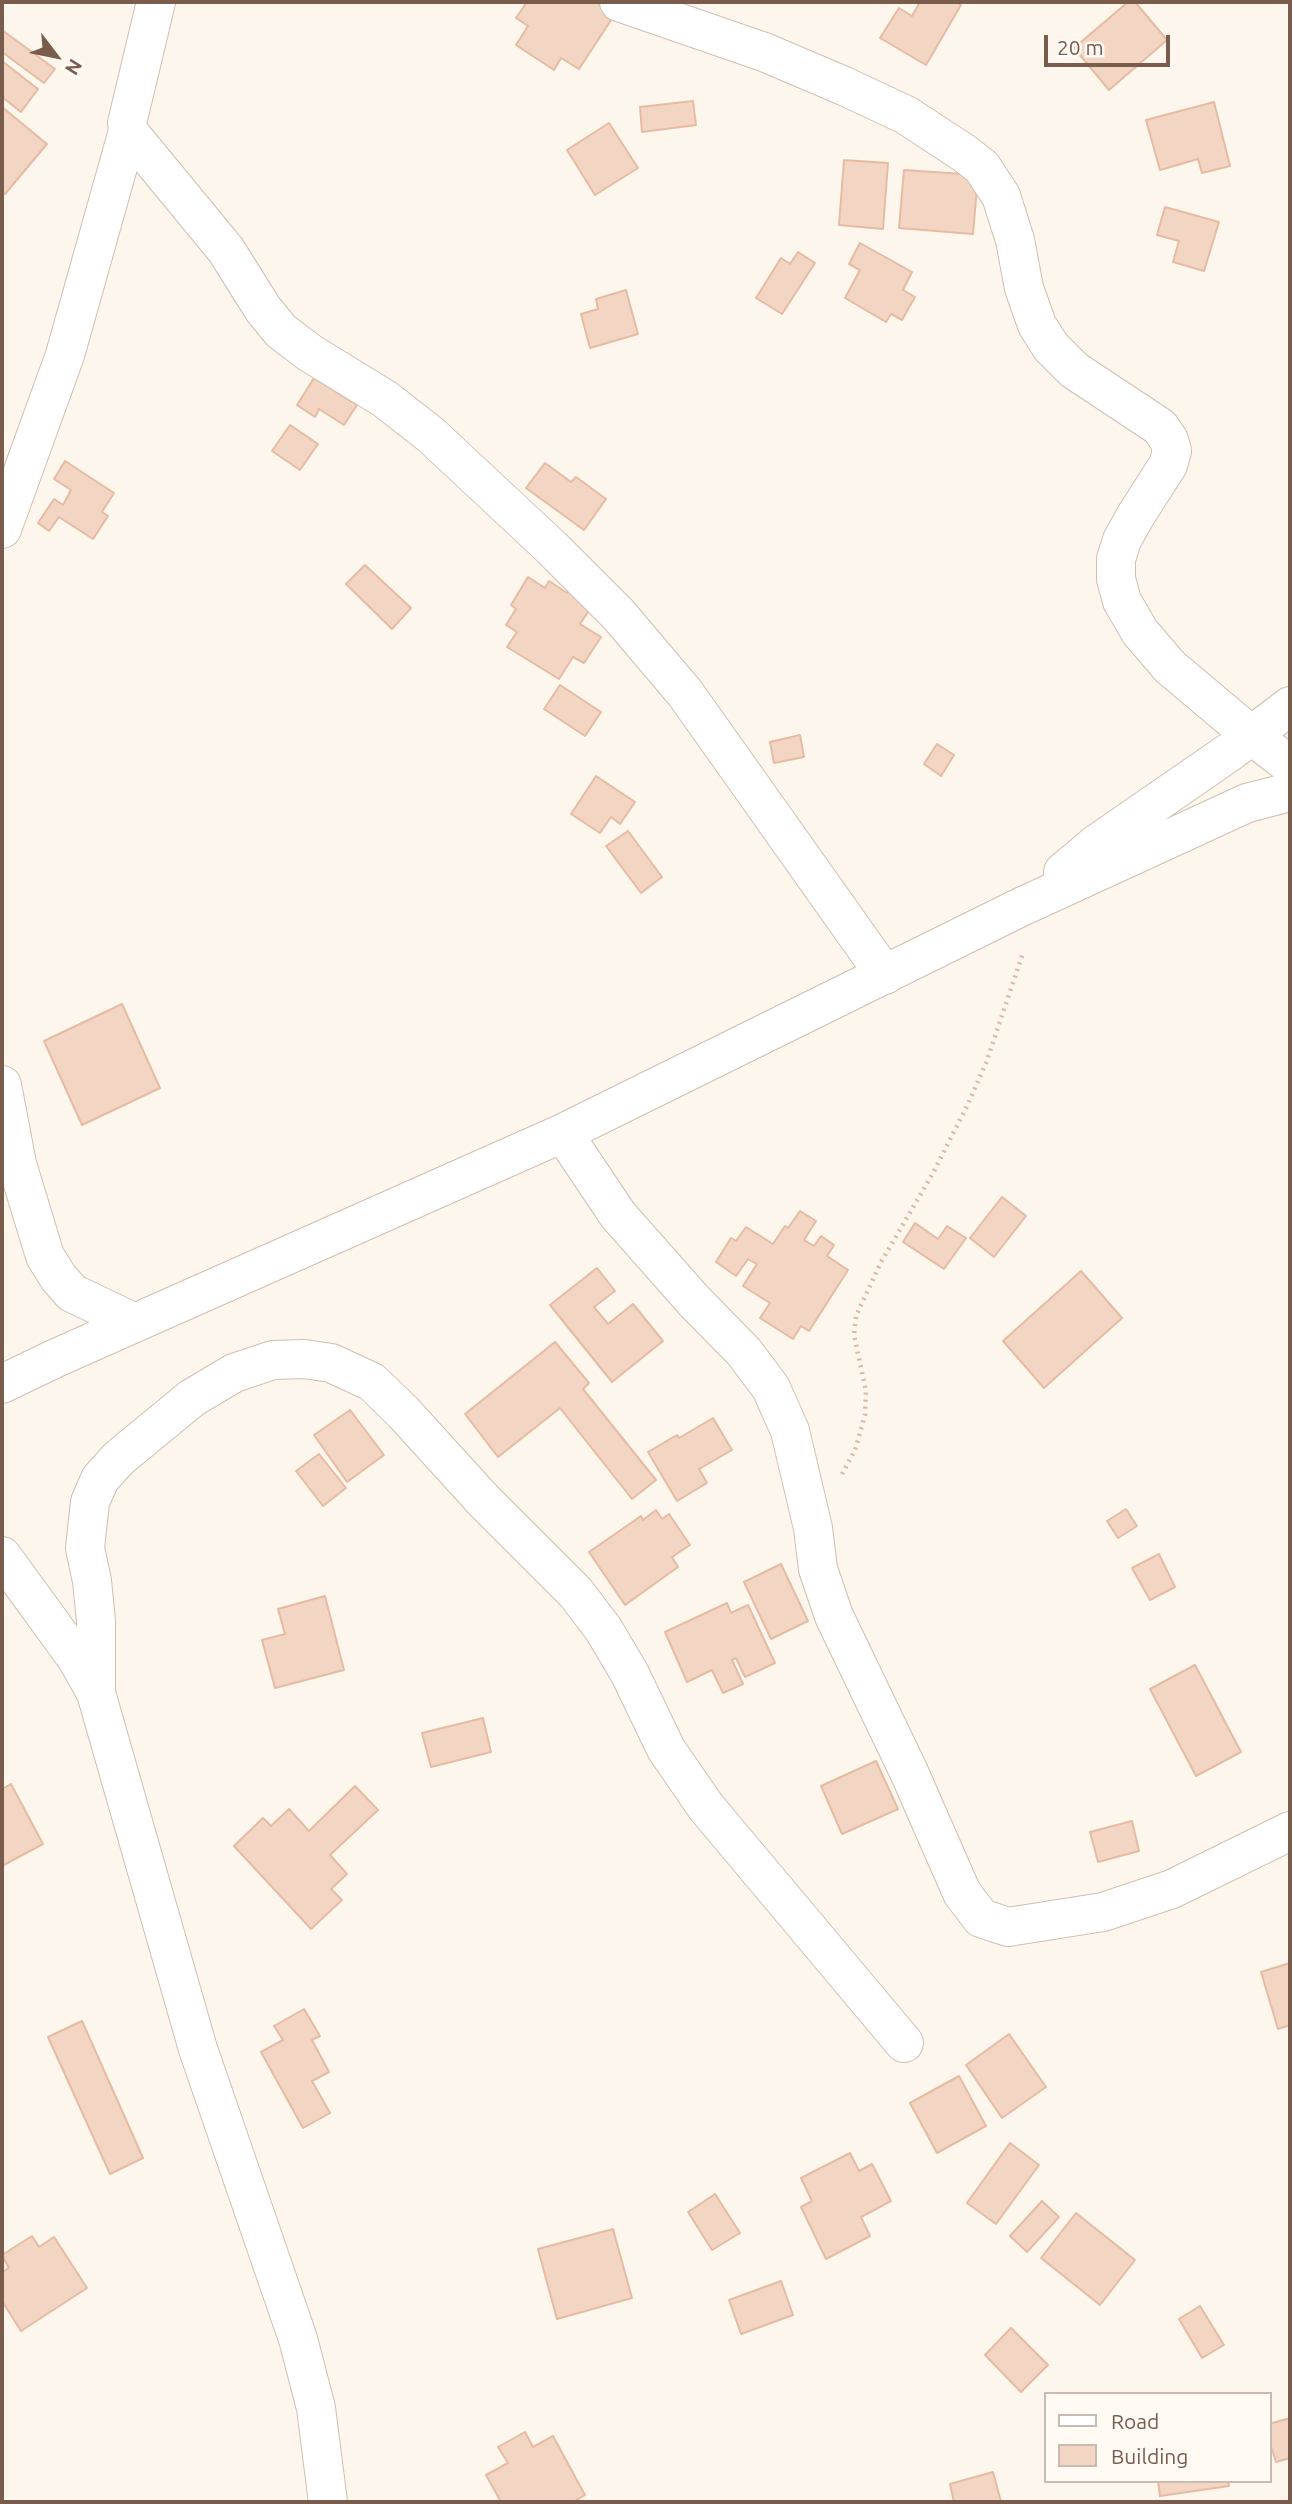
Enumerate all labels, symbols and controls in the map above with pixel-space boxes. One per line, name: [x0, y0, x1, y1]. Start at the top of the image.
north arrow: [21, 21, 91, 91]
scale bar: [1047, 21, 1173, 65]
text: 20 m: [1057, 35, 1104, 59]
text: N: [61, 55, 87, 79]
legend: [1044, 2392, 1271, 2483]
text: Road: [1111, 2409, 1159, 2433]
text: Building: [1111, 2444, 1188, 2468]

